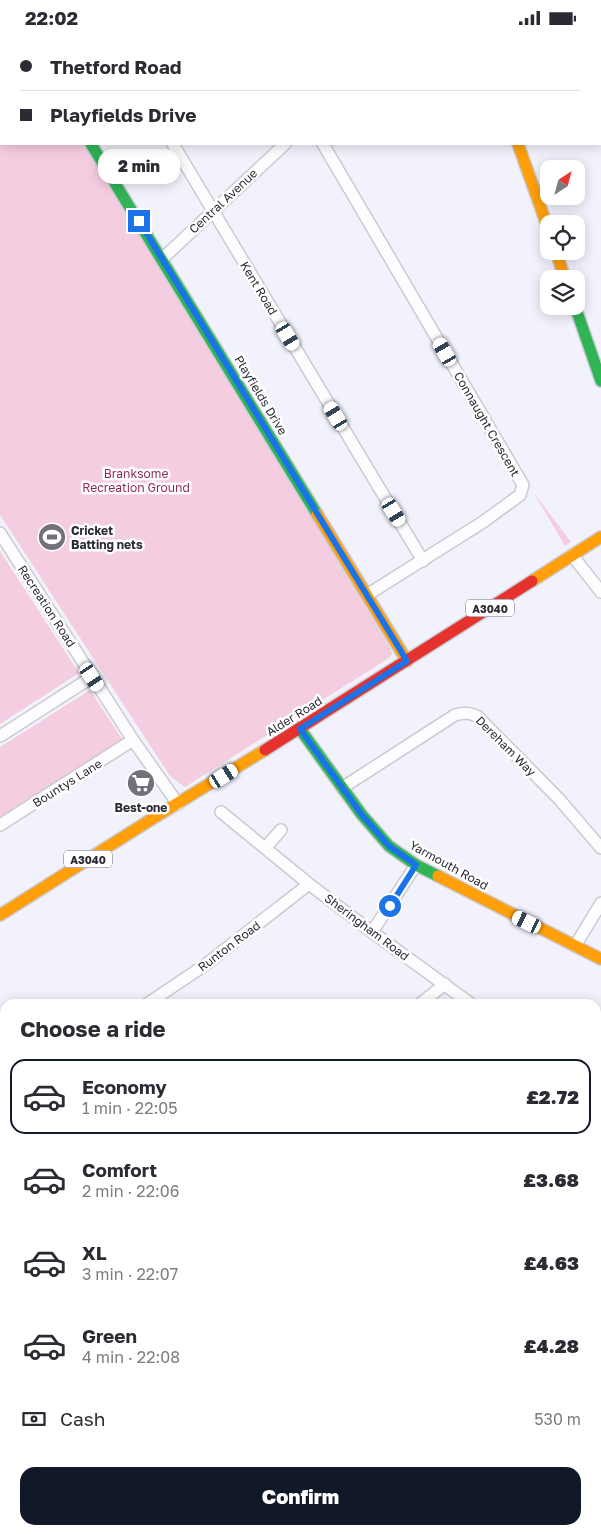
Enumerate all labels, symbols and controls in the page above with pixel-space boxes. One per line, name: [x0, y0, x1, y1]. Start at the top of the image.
text: 22:02: [25, 6, 78, 29]
text: Thetford Road: [50, 55, 181, 78]
text: Playfields Drive: [50, 103, 197, 126]
callout: 2 min: [98, 149, 180, 183]
text: 2 min: [118, 156, 160, 176]
north arrow: [540, 160, 585, 205]
map controls: [540, 160, 585, 315]
street label: Central Avenue: [186, 166, 260, 236]
route end: [128, 210, 150, 232]
button: locate: [540, 215, 585, 260]
street label: Kent Road: [237, 259, 281, 317]
button: layers: [540, 270, 585, 315]
car: [273, 319, 302, 353]
car: [431, 335, 458, 369]
street label: Playfields Drive: [231, 353, 291, 437]
street label: Connaught Crescent: [451, 369, 523, 479]
car: [321, 399, 350, 433]
park label: Branksome Recreation Ground: [82, 466, 190, 495]
car: [379, 495, 408, 529]
sports icon: Cricket Batting nets: [37, 522, 67, 552]
place label: Cricket Batting nets: [71, 523, 143, 552]
street label: Recreation Road: [15, 562, 79, 650]
road number: A3040: [466, 599, 514, 617]
car: [77, 660, 106, 694]
street label: Alder Road: [263, 693, 325, 739]
street label: Dereham Way: [473, 713, 539, 779]
street label: Bountys Lane: [30, 756, 104, 810]
car: [207, 762, 240, 790]
supermarket icon: Best-one: [126, 768, 156, 798]
place label: Best-one: [115, 800, 167, 815]
street label: Yarmouth Road: [407, 837, 491, 893]
road number: A3040: [64, 851, 112, 867]
street label: Sheringham Road: [322, 890, 412, 964]
route start: [379, 895, 401, 917]
car: [510, 909, 543, 935]
street label: Runton Road: [195, 918, 263, 974]
text: Choose a ride: [20, 1015, 166, 1042]
icon: car: [22, 1074, 67, 1119]
text: Economy: [82, 1075, 167, 1098]
text: £2.72: [526, 1085, 579, 1108]
text: 1 min · 22:05: [82, 1098, 177, 1118]
icon: car: [22, 1157, 67, 1202]
text: Comfort: [82, 1158, 157, 1181]
text: £3.68: [523, 1168, 579, 1191]
text: 2 min · 22:06: [82, 1181, 179, 1201]
icon: car: [22, 1240, 67, 1285]
text: XL: [82, 1241, 107, 1264]
text: £4.63: [524, 1251, 579, 1274]
text: 3 min · 22:07: [82, 1264, 178, 1284]
icon: car: [22, 1323, 67, 1368]
text: Green: [82, 1324, 137, 1347]
text: £4.28: [524, 1334, 579, 1357]
text: 4 min · 22:08: [82, 1347, 180, 1367]
icon: cash: [20, 1405, 48, 1433]
text: Cash: [60, 1407, 105, 1430]
text: 530 m: [534, 1409, 581, 1429]
button: Confirm: [20, 1467, 581, 1525]

